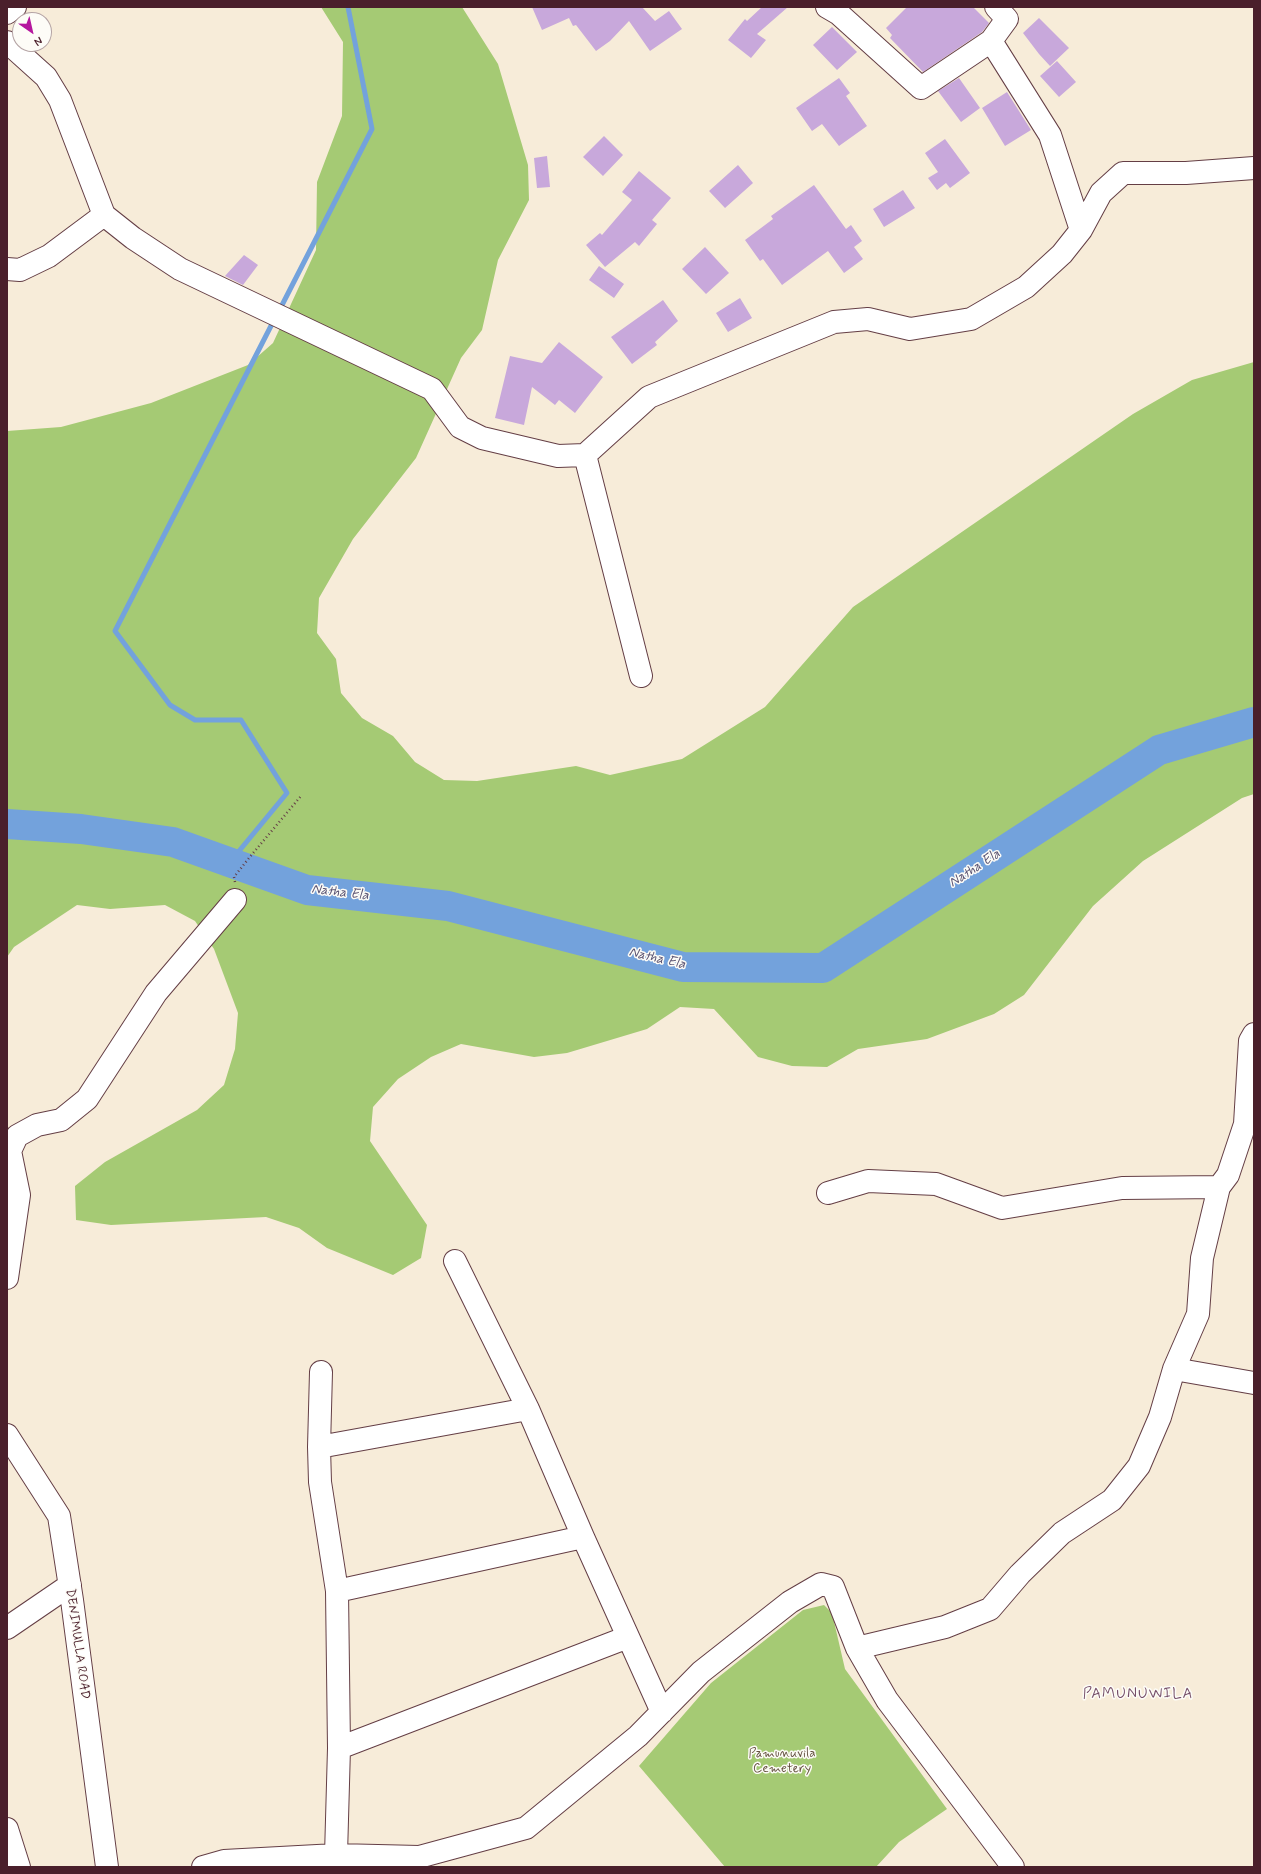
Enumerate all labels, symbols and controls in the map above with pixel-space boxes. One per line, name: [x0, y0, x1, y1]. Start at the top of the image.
north arrow: [12, 12, 52, 52]
text: N: [31, 33, 45, 49]
water label: Natha Ela: [946, 846, 1004, 892]
water label: Natha Ela: [310, 881, 370, 905]
water label: Natha Ela: [627, 944, 687, 974]
street label: DENIMULLA ROAD: [62, 1588, 92, 1700]
district label: PAMUNUWILA: [1084, 1686, 1192, 1704]
park label: Pamunuvila Cemetery: [748, 1746, 816, 1777]

